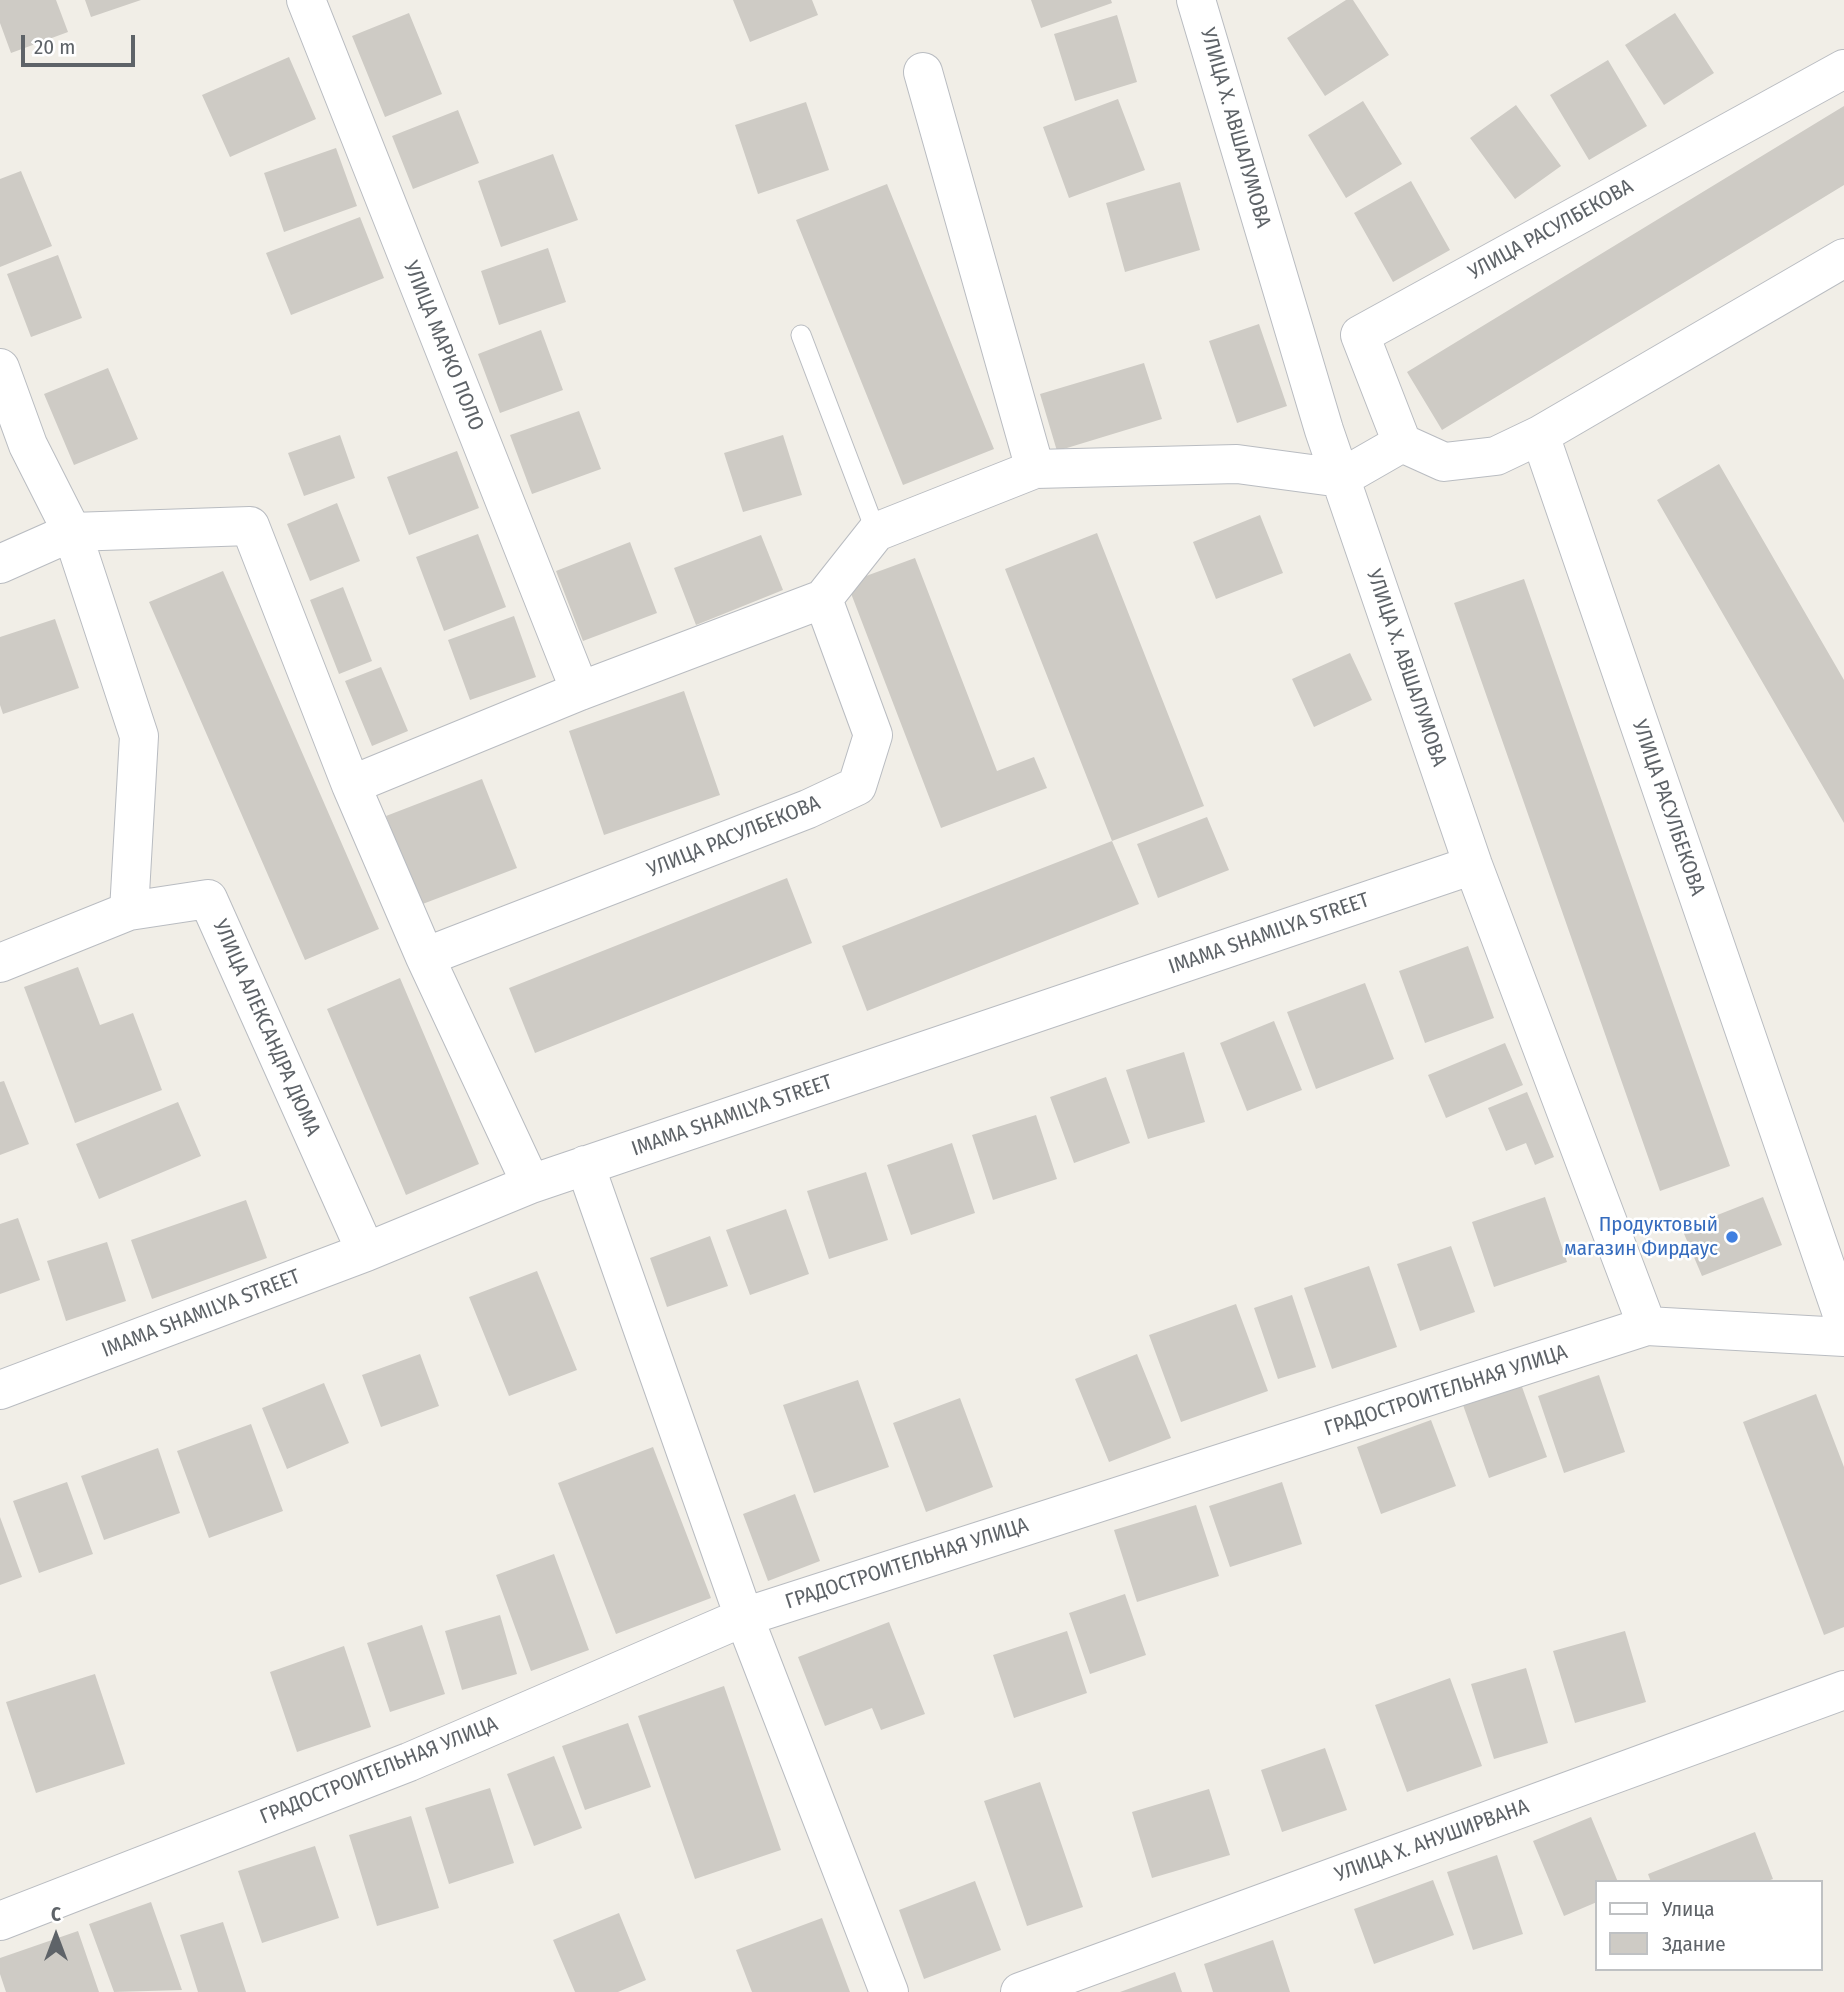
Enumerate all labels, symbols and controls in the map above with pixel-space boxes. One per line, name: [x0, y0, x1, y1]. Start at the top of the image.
scale bar: [24, 21, 138, 65]
street label: УЛИЦА Х. АВШАЛУМОВА: [1194, 25, 1276, 231]
text: 20 m: [34, 34, 75, 60]
street label: УЛИЦА РАСУЛБЕКОВА: [1464, 174, 1638, 286]
street label: УЛИЦА МАРКО ПОЛО: [398, 258, 488, 434]
street label: УЛИЦА Х. АВШАЛУМОВА: [1360, 566, 1452, 770]
street label: УЛИЦА РАСУЛБЕКОВА: [1626, 717, 1710, 899]
street label: УЛИЦА РАСУЛБЕКОВА: [644, 791, 824, 883]
street label: IMAMA SHAMILYA STREET: [1165, 888, 1373, 980]
street label: УЛИЦА АЛЕКСАНДРА ДЮМА: [207, 916, 325, 1140]
street label: IMAMA SHAMILYA STREET: [628, 1070, 836, 1162]
place label: Продуктовый магазин Фирдаус: [1564, 1212, 1718, 1262]
marker: Продуктовый магазин Фирдаус: [1724, 1229, 1740, 1245]
street label: IMAMA SHAMILYA STREET: [98, 1265, 304, 1363]
street label: ГРАДОСТРОИТЕЛЬНАЯ УЛИЦА: [1321, 1340, 1571, 1442]
street label: ГРАДОСТРОИТЕЛЬНАЯ УЛИЦА: [782, 1513, 1032, 1615]
street label: ГРАДОСТРОИТЕЛЬНАЯ УЛИЦА: [257, 1712, 501, 1830]
street label: УЛИЦА Х. АНУШИРВАНА: [1332, 1794, 1532, 1888]
legend: [1596, 1880, 1823, 1971]
text: Улица: [1662, 1896, 1715, 1922]
north arrow: [21, 1901, 91, 1971]
text: С: [51, 1903, 61, 1926]
text: Здание: [1662, 1931, 1726, 1957]

